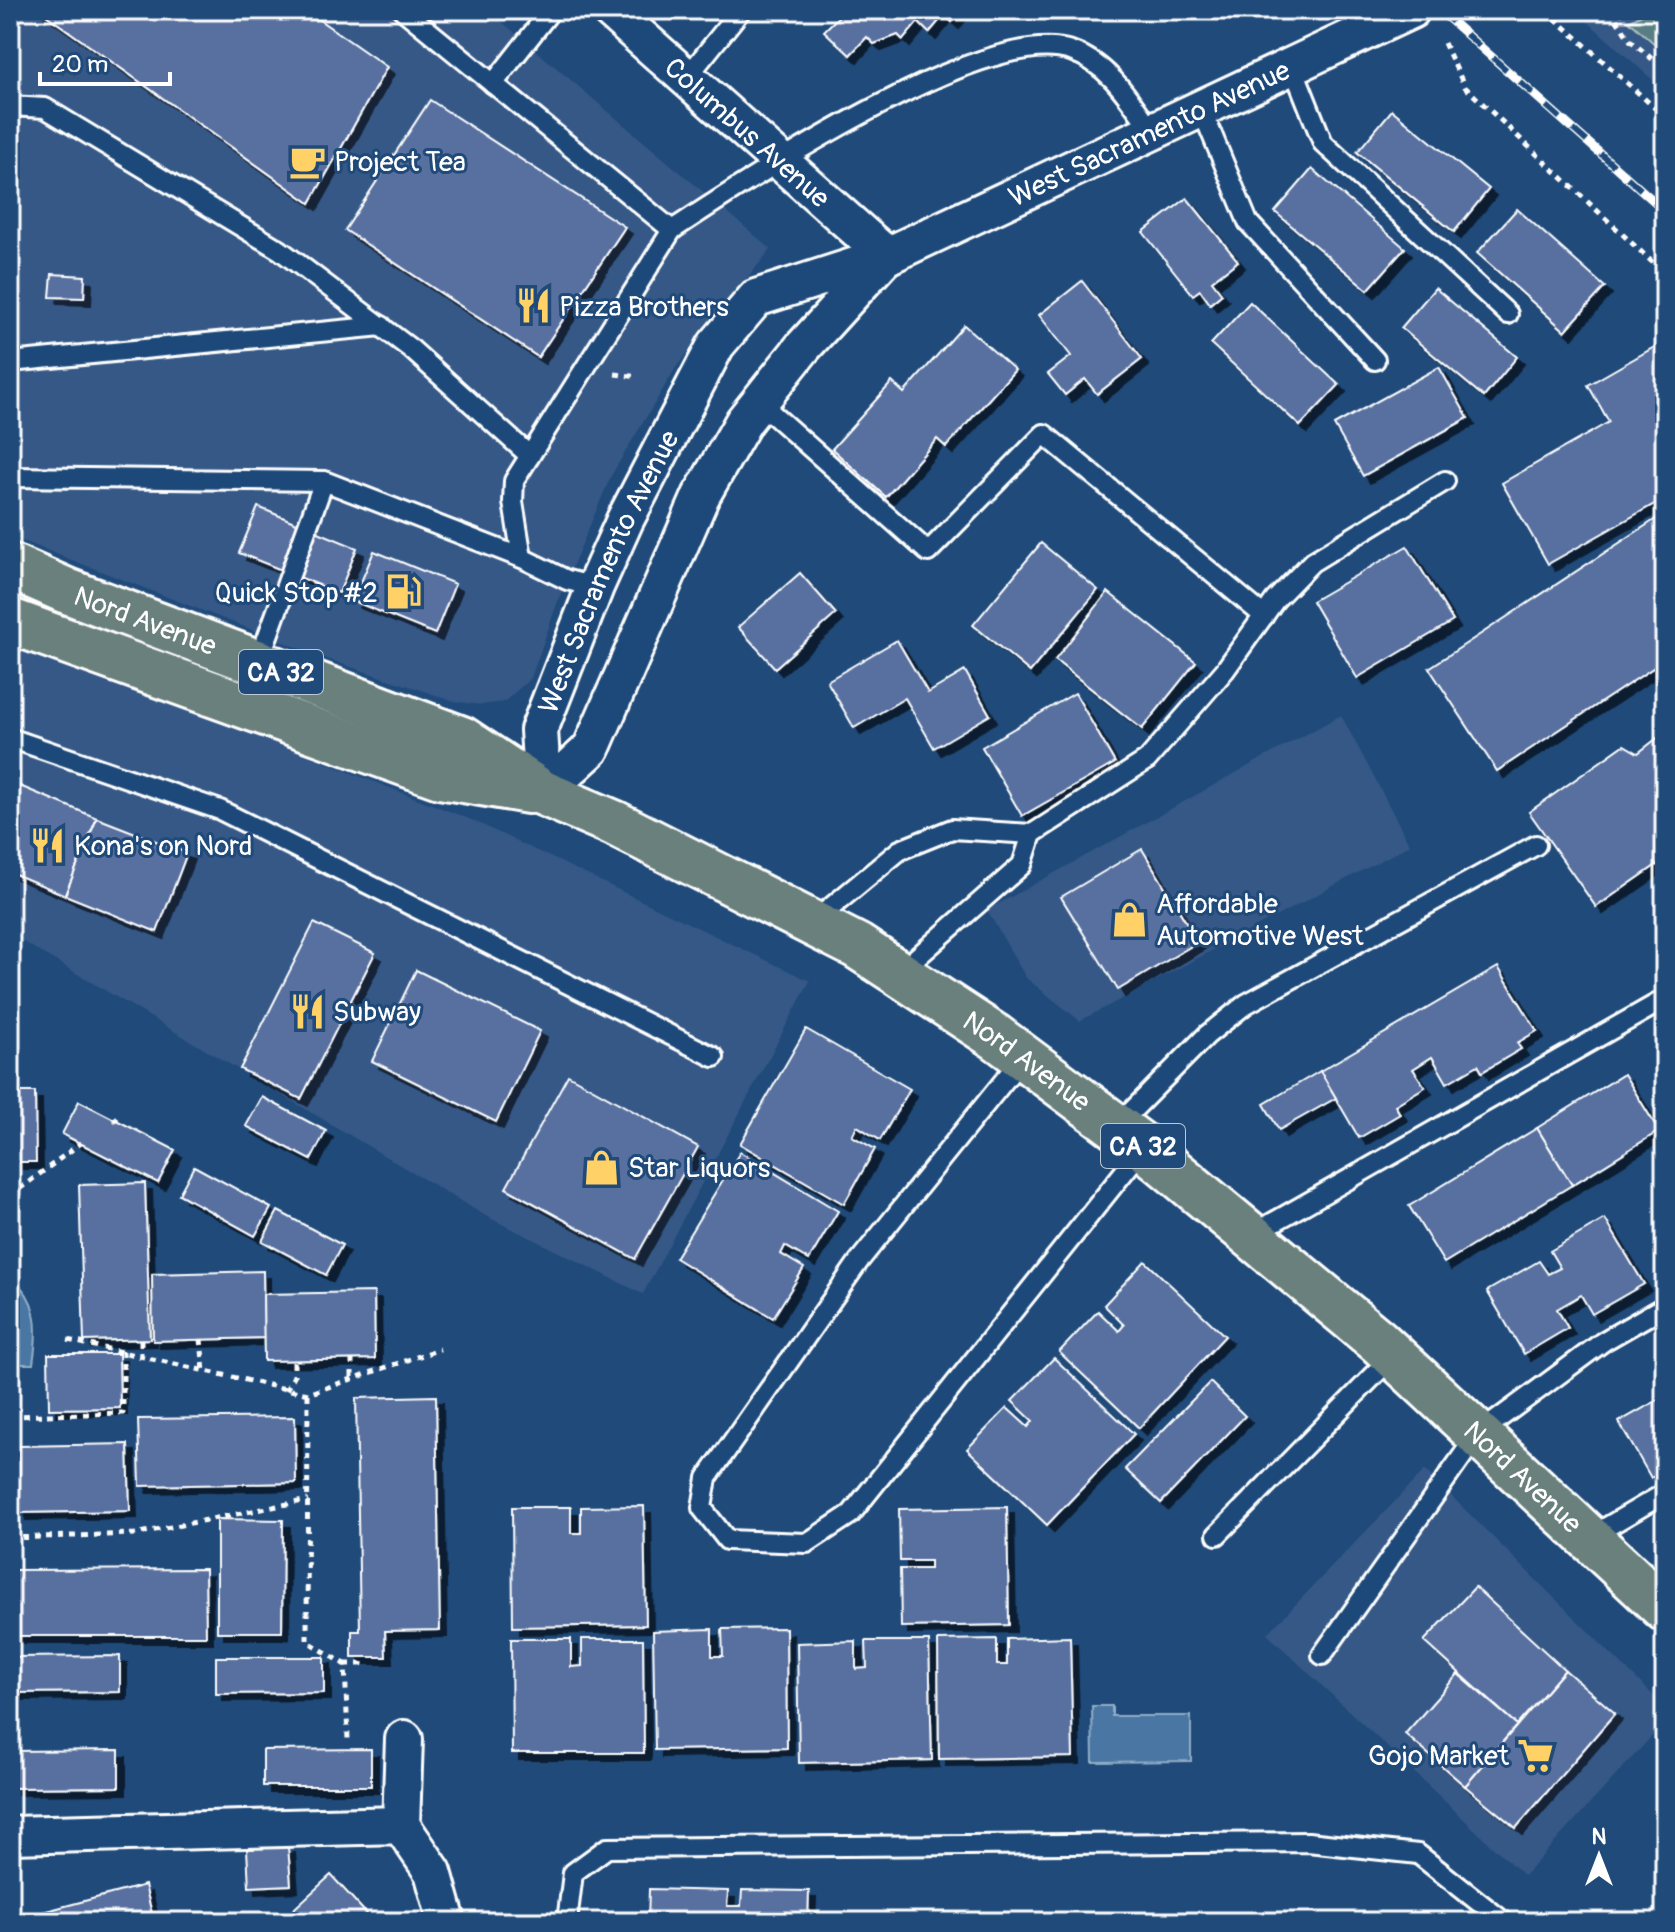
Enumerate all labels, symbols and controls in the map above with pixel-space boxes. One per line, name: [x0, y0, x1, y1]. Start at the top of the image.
scale bar: [40, 36, 170, 86]
text: 20 m: [52, 50, 108, 79]
street label: Columbus Avenue: [657, 51, 837, 216]
street label: West Sacramento Avenue: [1003, 53, 1296, 215]
cafe icon: Project Tea: [289, 142, 327, 180]
place label: Project Tea: [334, 145, 466, 180]
restaurant icon: Pizza Brothers: [514, 287, 552, 325]
place label: Pizza Brothers: [559, 290, 729, 325]
street label: West Sacramento Avenue: [531, 424, 688, 719]
fuel station icon: Quick Stop #2: [385, 573, 423, 611]
place label: Quick Stop #2: [215, 576, 378, 611]
street label: Nord Avenue: [69, 579, 221, 664]
road number: CA 32: [239, 650, 323, 694]
restaurant icon: Kona's on Nord: [29, 826, 67, 864]
place label: Kona's on Nord: [74, 829, 252, 864]
place label: Affordable Automotive West: [1156, 887, 1364, 954]
shop icon: Affordable Automotive West: [1111, 900, 1149, 938]
restaurant icon: Subway: [288, 992, 326, 1030]
place label: Subway: [333, 995, 421, 1030]
street label: Nord Avenue: [956, 1004, 1097, 1120]
road number: CA 32: [1101, 1124, 1185, 1168]
shop icon: Star Liquors: [583, 1148, 621, 1186]
place label: Star Liquors: [628, 1151, 771, 1186]
street label: Nord Avenue: [1456, 1414, 1589, 1542]
supermarket icon: Gojo Market: [1516, 1736, 1554, 1774]
place label: Gojo Market: [1368, 1739, 1510, 1774]
north arrow: [1559, 1816, 1639, 1896]
text: N: [1592, 1823, 1607, 1851]

